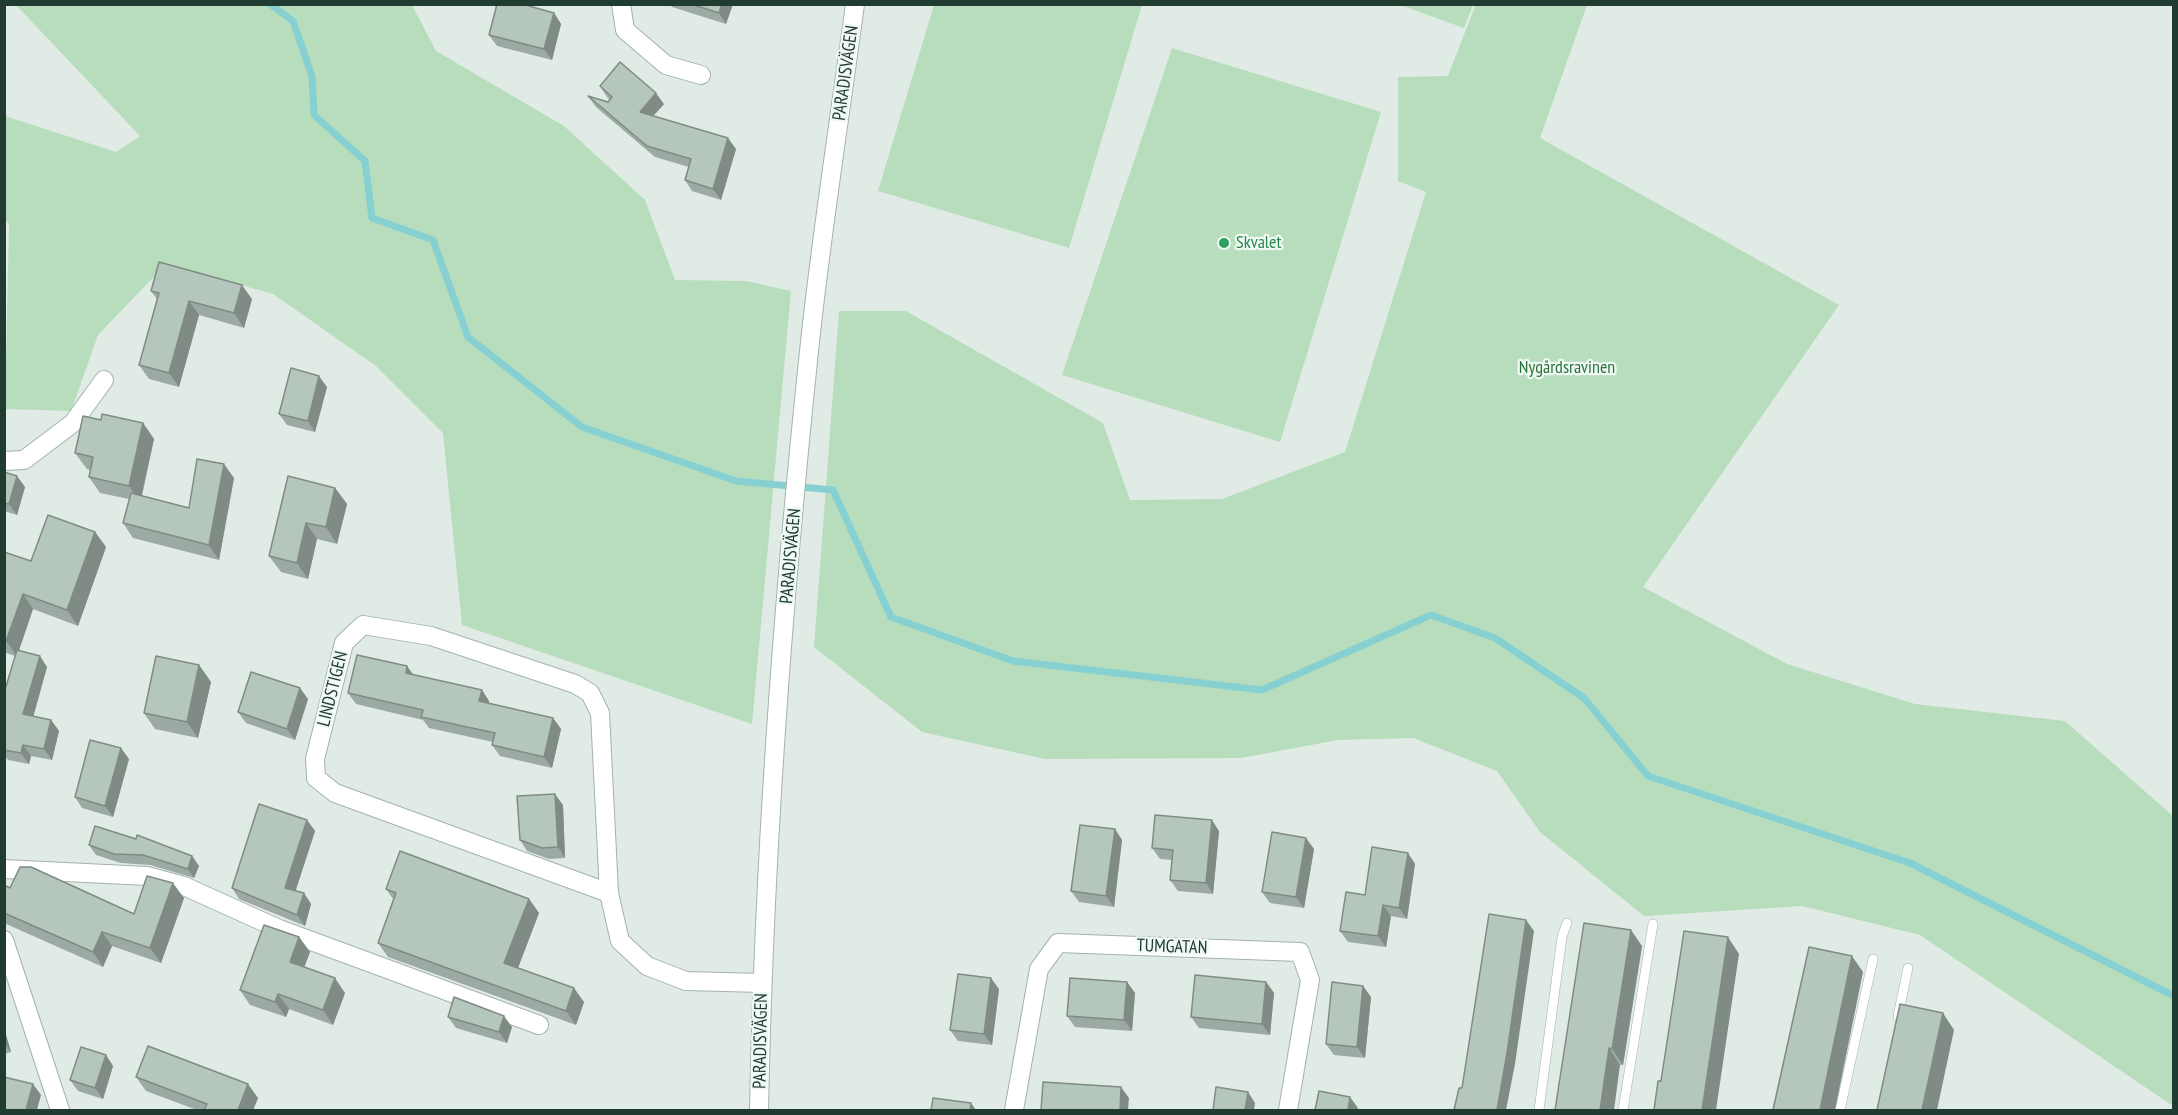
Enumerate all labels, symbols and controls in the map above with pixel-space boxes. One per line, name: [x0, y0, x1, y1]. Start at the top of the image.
street label: PARADISVÄGEN: [829, 24, 863, 122]
place label: Skvalet: [1236, 232, 1281, 254]
marker: Skvalet: [1217, 236, 1231, 250]
park label: Nygårdsravinen: [1519, 357, 1615, 379]
street label: PARADISVÄGEN: [776, 507, 806, 605]
street label: LINDSTIGEN: [313, 649, 353, 729]
street label: TUMGATAN: [1136, 935, 1208, 959]
street label: PARADISVÄGEN: [749, 993, 773, 1089]

